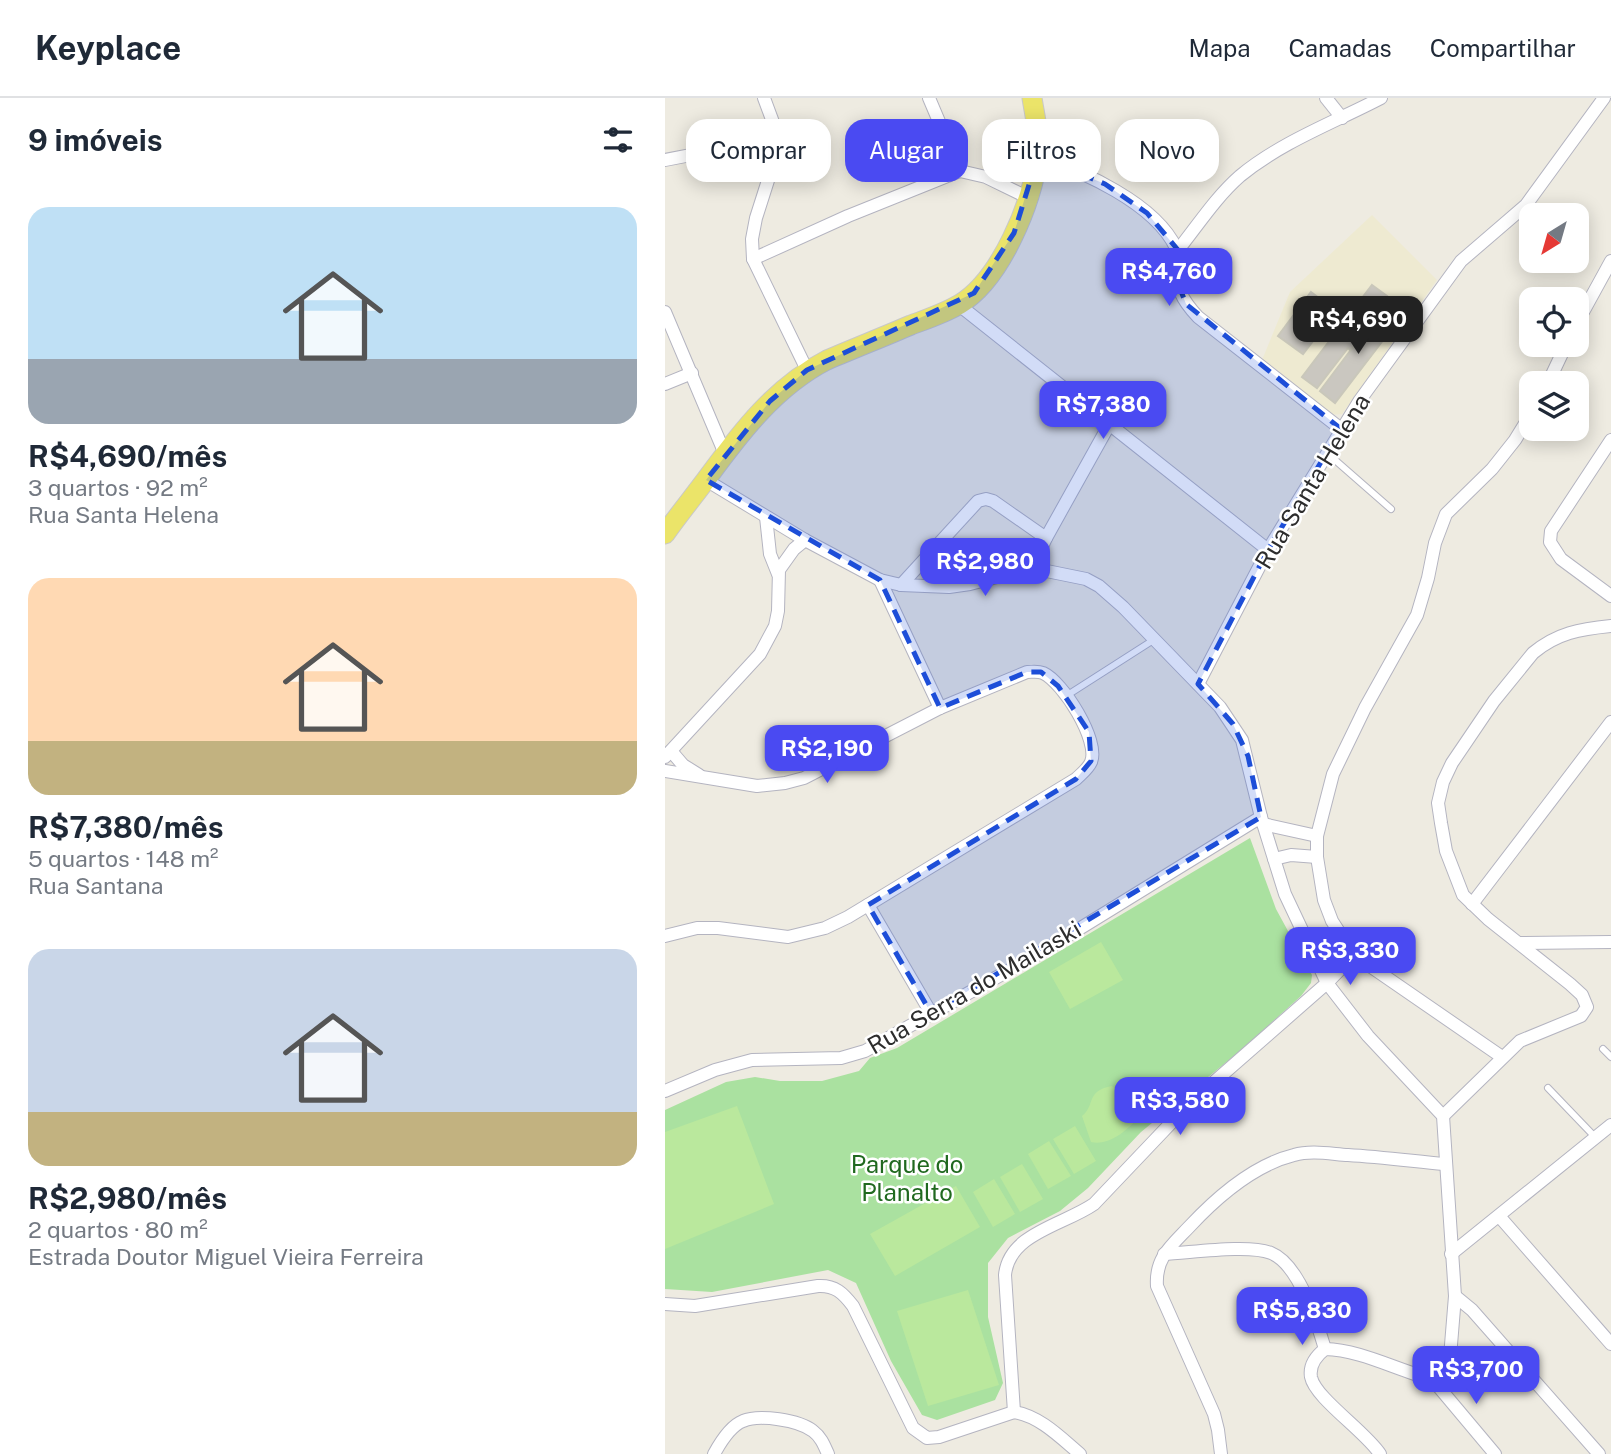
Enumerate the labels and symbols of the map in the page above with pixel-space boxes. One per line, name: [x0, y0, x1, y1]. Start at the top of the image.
north arrow: [1519, 203, 1589, 273]
pin: R$4,760: [1104, 248, 1234, 308]
pin: R$4,690: [1293, 296, 1423, 356]
pin: R$7,380: [1038, 382, 1168, 441]
street label: Rua Santa Helena: [1249, 388, 1375, 574]
pin: R$2,980: [920, 538, 1050, 598]
pin: R$2,190: [762, 726, 892, 785]
street label: Rua Serra do Mailaski: [862, 914, 1086, 1060]
pin: R$3,330: [1285, 928, 1415, 987]
pin: R$3,580: [1115, 1077, 1245, 1137]
park label: Parque do Planalto: [851, 1150, 963, 1206]
pin: R$5,830: [1237, 1288, 1367, 1347]
pin: R$3,700: [1411, 1346, 1541, 1406]

